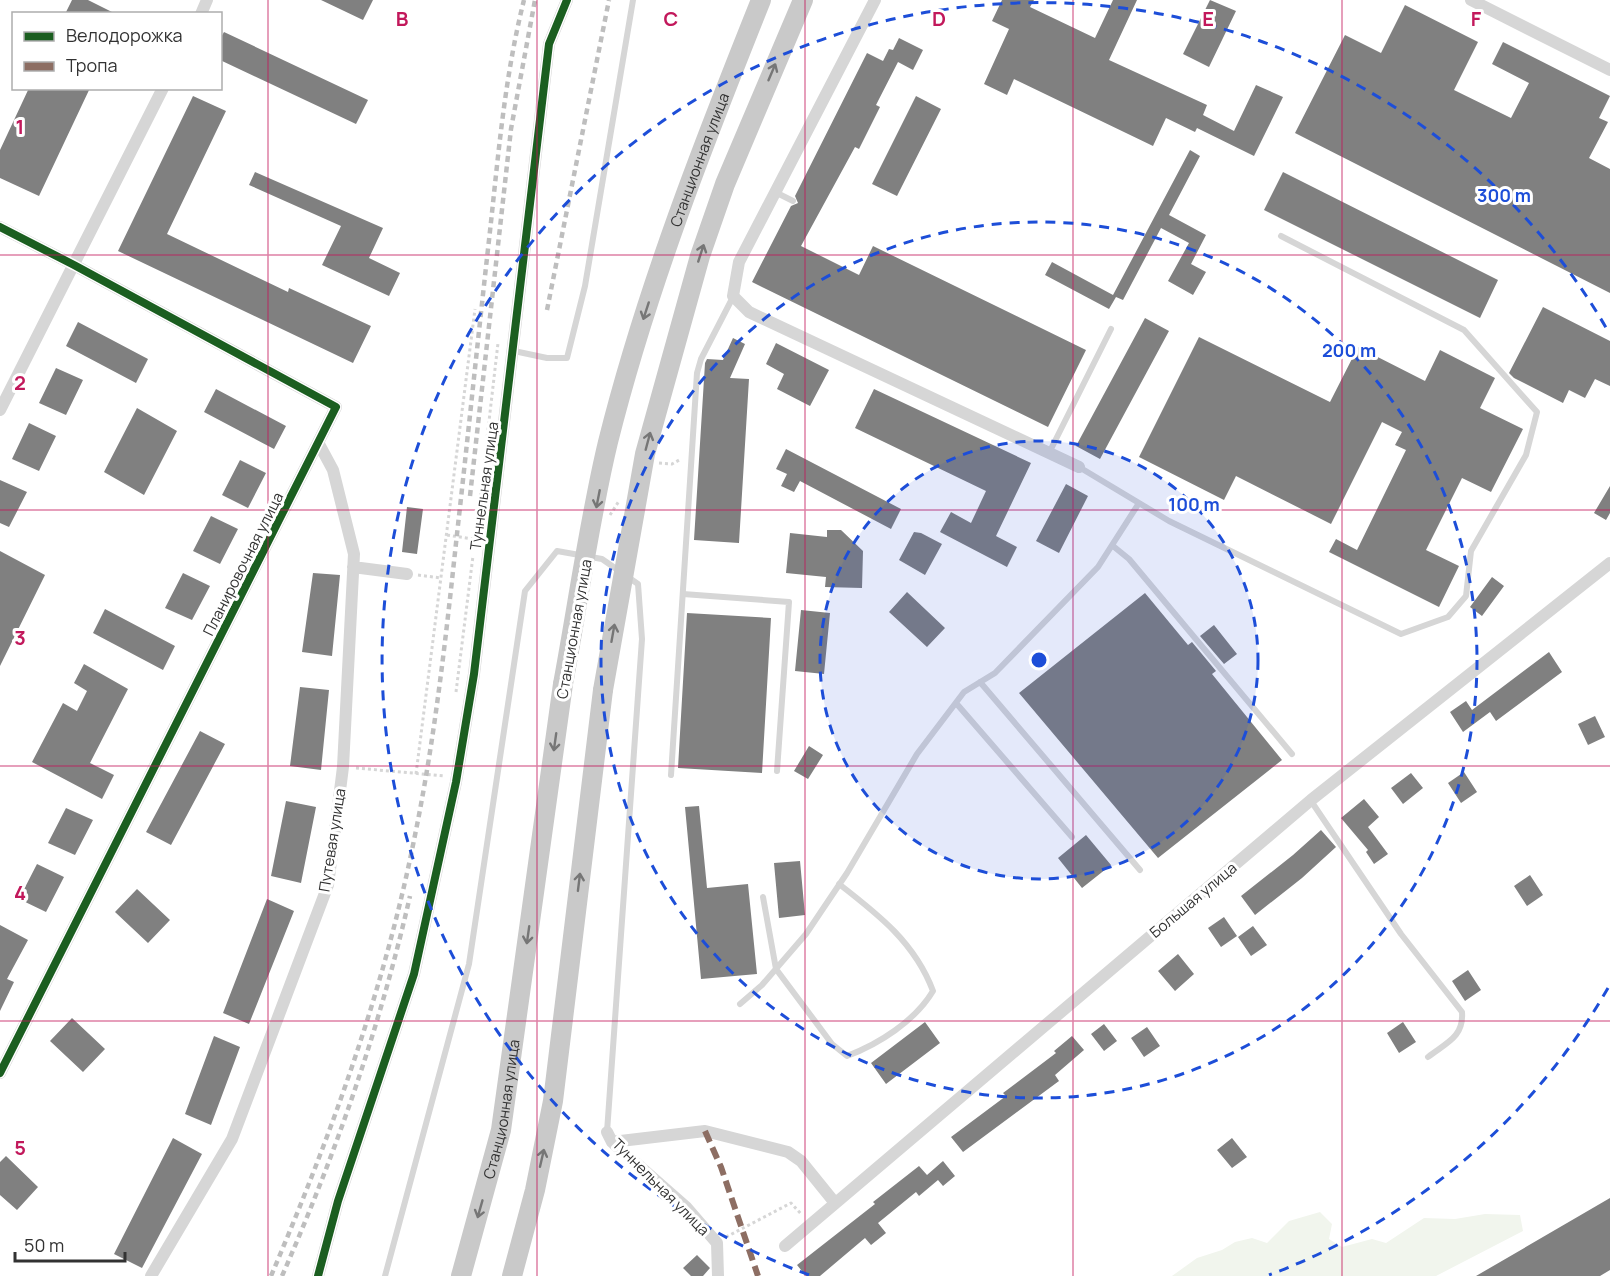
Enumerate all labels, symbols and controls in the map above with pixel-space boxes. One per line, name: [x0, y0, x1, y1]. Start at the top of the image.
text: B: [396, 5, 409, 32]
text: C: [664, 5, 678, 32]
text: D: [932, 5, 946, 32]
text: E: [1202, 5, 1214, 32]
text: F: [1471, 5, 1482, 32]
legend: [12, 12, 222, 90]
text: Велодорожка: [66, 23, 183, 47]
text: Тропа: [66, 53, 117, 77]
one-way arrow: [767, 63, 779, 81]
street label: Станционная улица: [664, 90, 734, 230]
text: 1: [16, 113, 24, 140]
text: 300 m: [1477, 183, 1531, 207]
one-way arrow: [697, 244, 708, 263]
one-way arrow: [640, 301, 651, 320]
text: 200 m: [1322, 338, 1376, 362]
text: 2: [14, 369, 26, 396]
street label: Туннельная улица: [465, 420, 503, 552]
one-way arrow: [643, 432, 655, 451]
street label: Планировочная улица: [198, 489, 288, 639]
one-way arrow: [592, 489, 603, 509]
text: 100 m: [1168, 492, 1220, 516]
street label: Станционная улица: [551, 557, 597, 701]
one-way arrow: [608, 623, 619, 643]
text: 3: [14, 624, 26, 651]
centre of rings: [1029, 650, 1049, 670]
one-way arrow: [549, 731, 560, 751]
street label: Путевая улица: [313, 787, 351, 893]
street label: Большая улица: [1145, 857, 1241, 943]
one-way arrow: [574, 873, 585, 892]
text: 4: [14, 879, 26, 906]
one-way arrow: [523, 924, 534, 944]
street label: Станционная улица: [478, 1038, 524, 1181]
text: 5: [14, 1134, 26, 1161]
street label: Туннельная улица: [608, 1134, 714, 1240]
one-way arrow: [537, 1149, 549, 1168]
one-way arrow: [474, 1199, 485, 1218]
scale bar: [15, 1225, 124, 1263]
text: 50 m: [24, 1233, 64, 1257]

